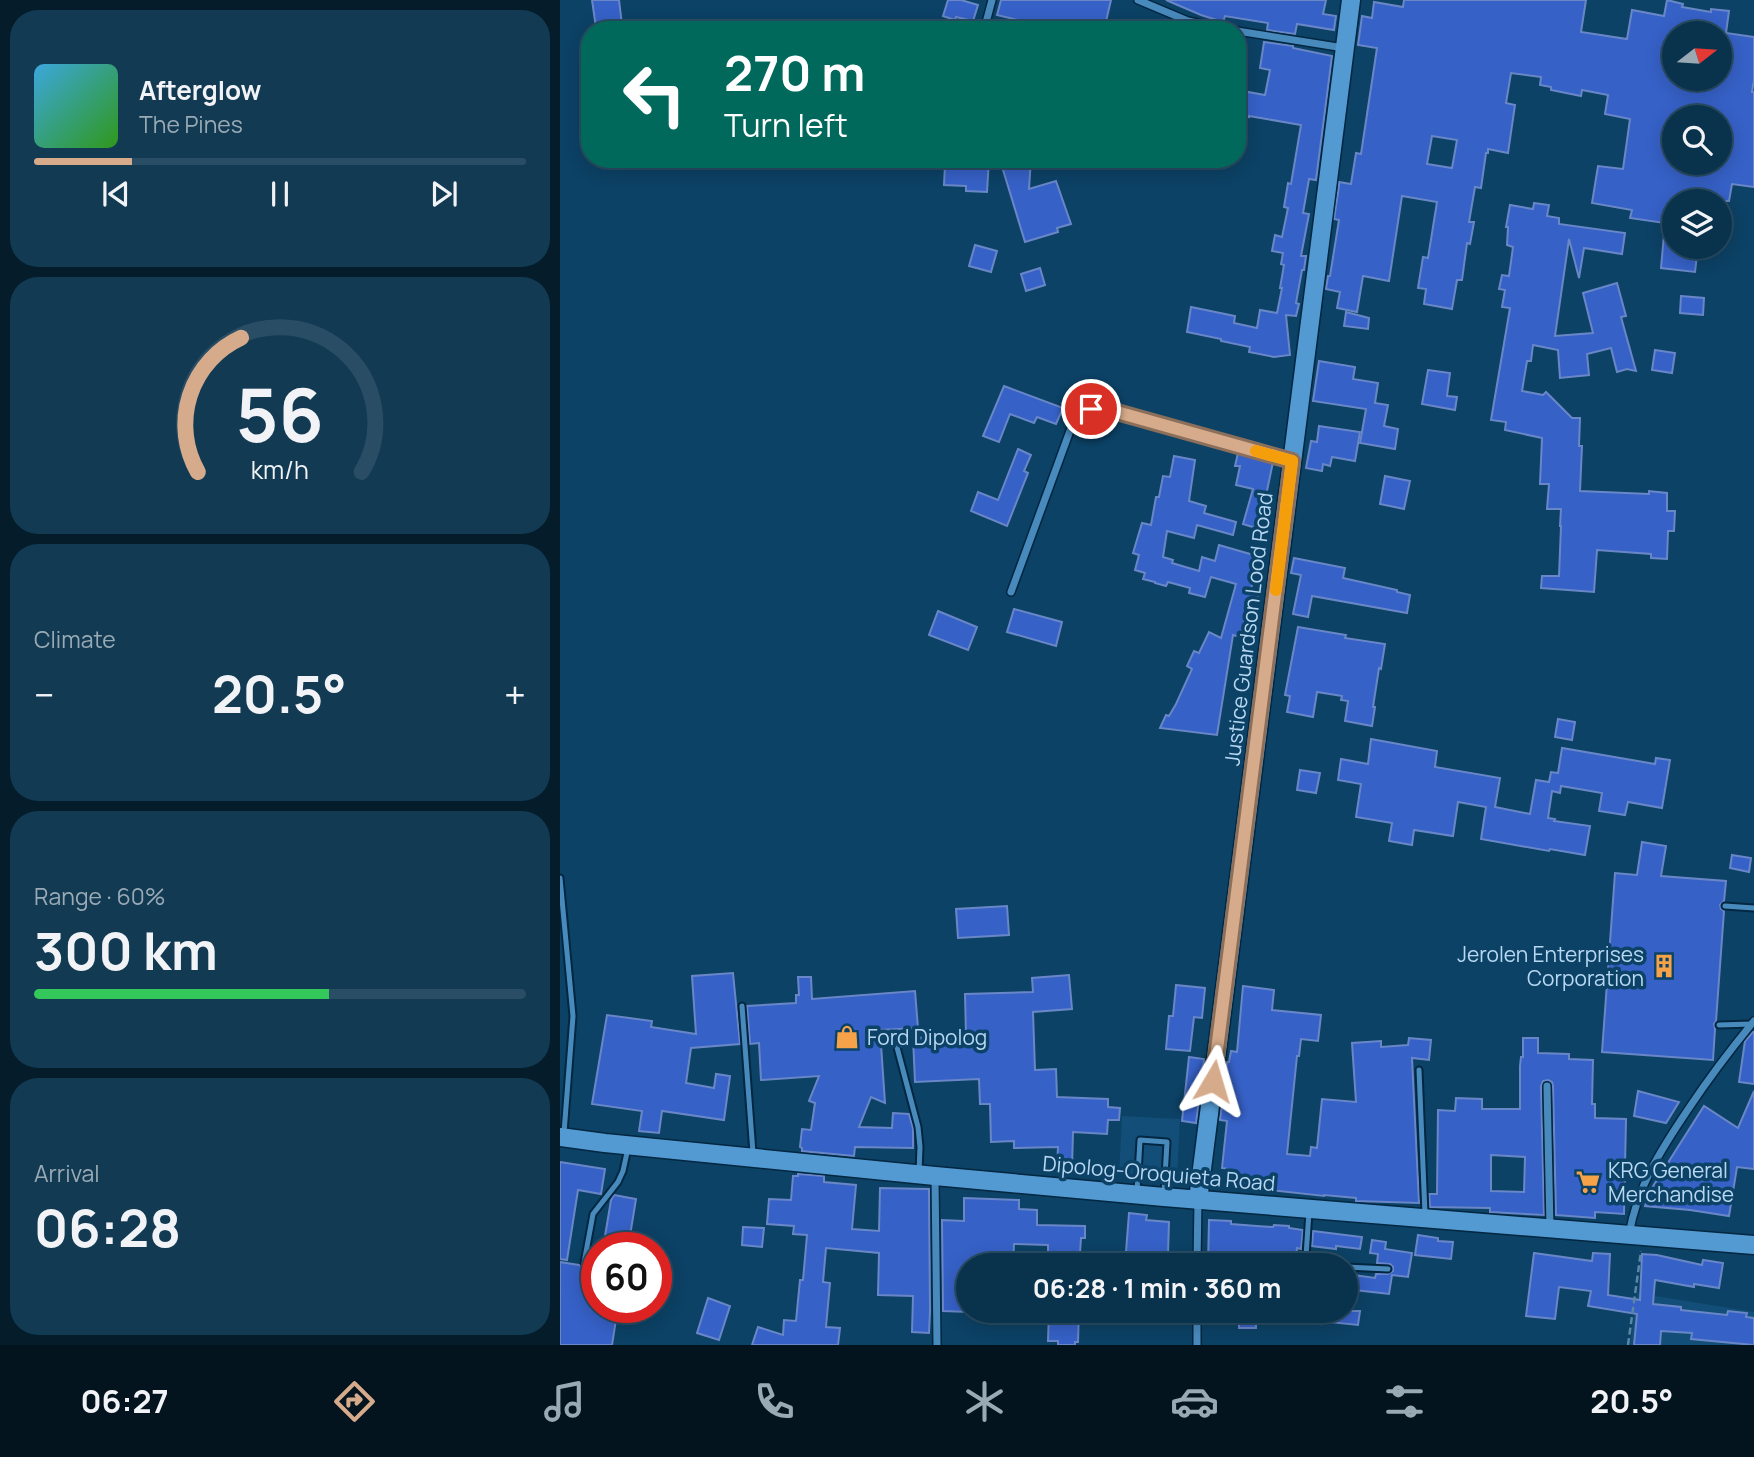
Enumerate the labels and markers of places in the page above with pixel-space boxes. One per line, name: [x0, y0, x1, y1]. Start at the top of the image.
pin: [1061, 379, 1121, 439]
place label: Jerolen Enterprises Corporation: [1457, 940, 1644, 992]
building icon: Jerolen Enterprises Corporation: [1650, 952, 1678, 980]
shop icon: Ford Dipolog: [833, 1023, 861, 1051]
place label: Ford Dipolog: [867, 1023, 987, 1051]
place label: KRG General Merchandise: [1608, 1156, 1734, 1208]
supermarket icon: KRG General Merchandise: [1574, 1168, 1602, 1196]

